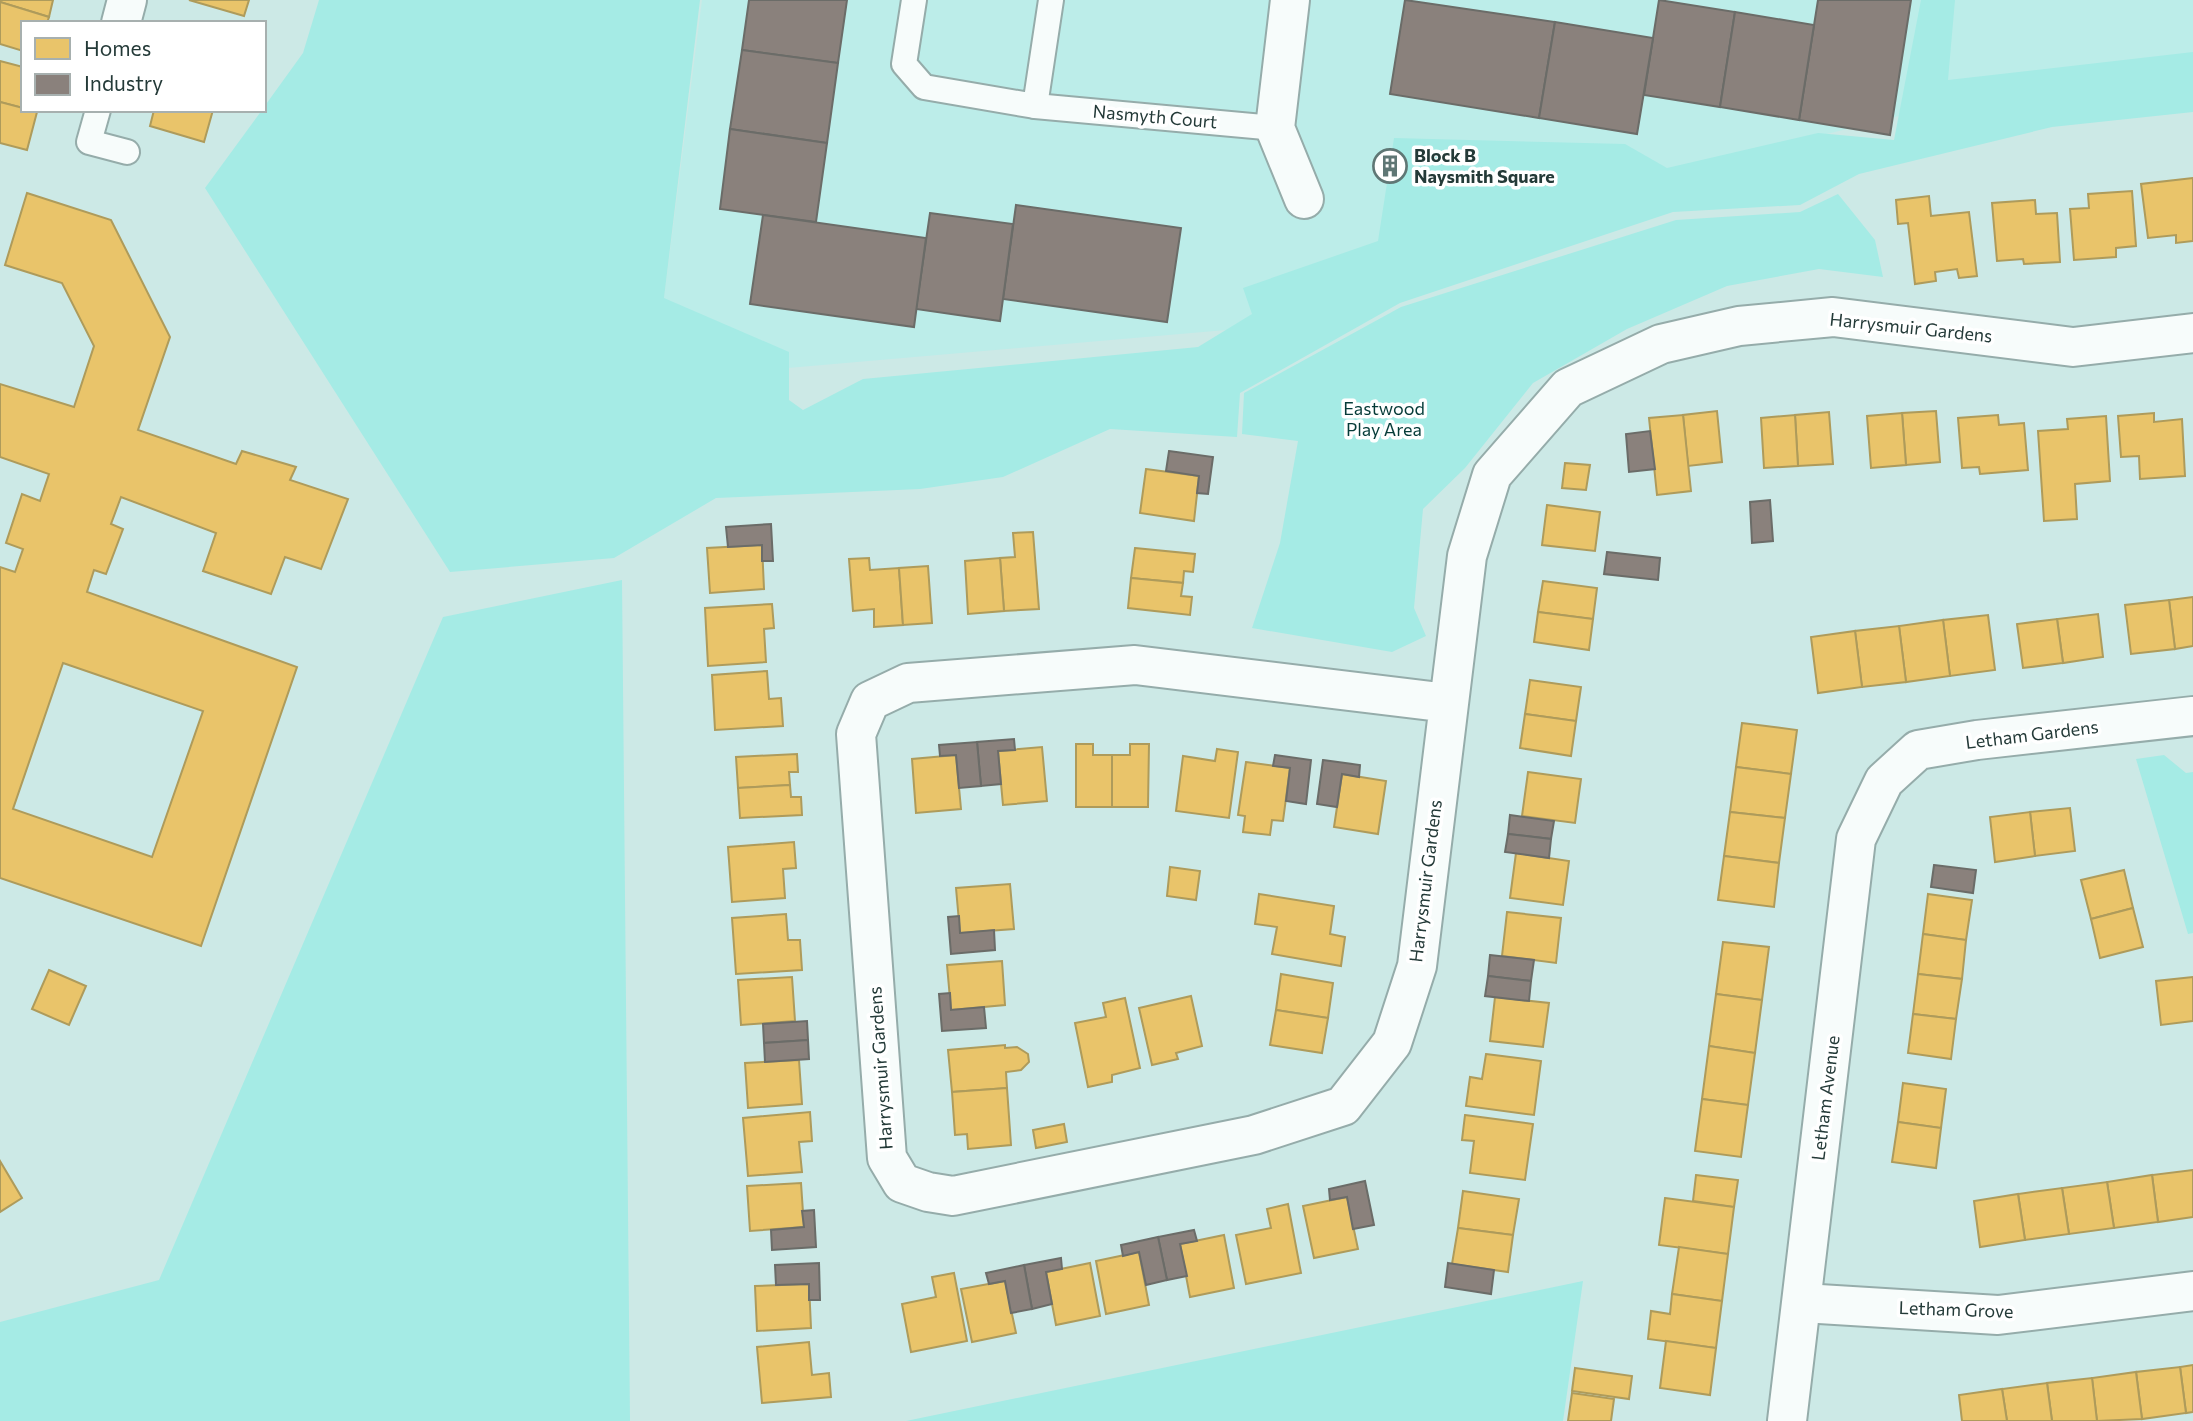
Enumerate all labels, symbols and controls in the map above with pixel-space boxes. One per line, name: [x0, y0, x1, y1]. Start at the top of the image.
legend: [21, 21, 266, 112]
text: Homes: [84, 35, 151, 60]
text: Industry: [84, 70, 163, 95]
street label: Nasmyth Court: [1092, 100, 1218, 132]
place label: Block B Naysmith Square: [1414, 144, 1555, 187]
building icon: Block B Naysmith Square: [1371, 147, 1409, 185]
street label: Harrysmuir Gardens: [1829, 308, 1994, 346]
park label: Eastwood Play Area: [1343, 397, 1425, 440]
street label: Letham Gardens: [1964, 715, 2100, 753]
street label: Harrysmuir Gardens: [1404, 798, 1446, 963]
street label: Harrysmuir Gardens: [863, 986, 897, 1150]
street label: Letham Avenue: [1806, 1034, 1844, 1162]
street label: Letham Grove: [1898, 1296, 2014, 1322]

